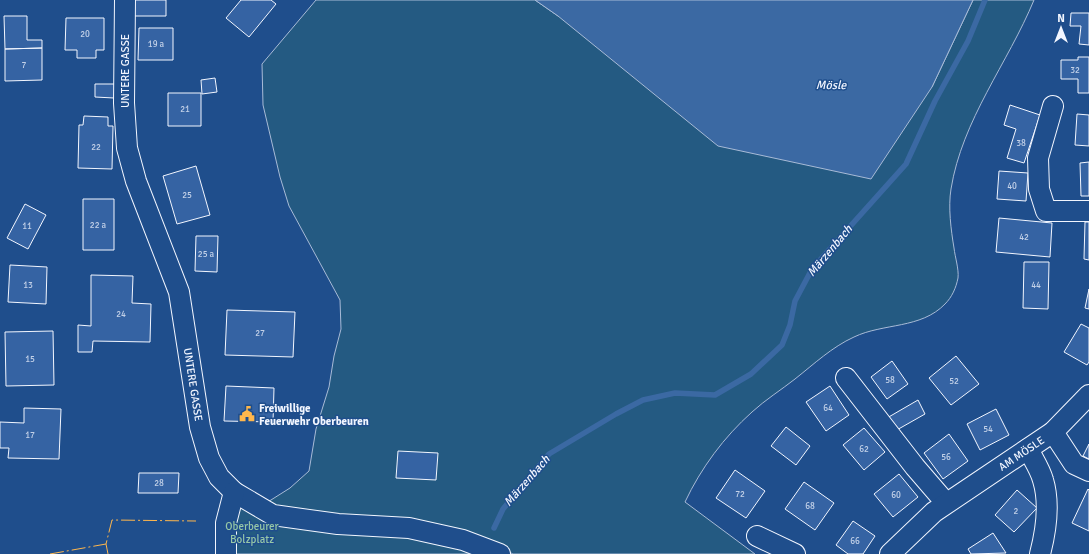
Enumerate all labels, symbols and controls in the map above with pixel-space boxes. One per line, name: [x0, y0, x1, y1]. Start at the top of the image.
north arrow: [1041, 8, 1081, 48]
text: N: [1057, 12, 1065, 25]
house number: 20: [80, 29, 90, 40]
street label: UNTERE GASSE: [119, 34, 132, 108]
house number: 19 a: [148, 39, 165, 50]
house number: 7: [22, 60, 27, 71]
house number: 32: [1070, 65, 1080, 76]
water label: Mösle: [816, 78, 847, 93]
house number: 21: [180, 104, 190, 115]
house number: 38: [1016, 138, 1026, 149]
house number: 22: [91, 142, 101, 153]
house number: 40: [1007, 181, 1017, 192]
house number: 25: [182, 190, 192, 201]
house number: 22 a: [90, 220, 107, 231]
house number: 11: [22, 221, 32, 232]
water label: Märzenbach: [804, 222, 856, 280]
house number: 42: [1019, 232, 1029, 243]
house number: 25 a: [198, 249, 215, 260]
house number: 13: [23, 280, 33, 291]
house number: 44: [1031, 280, 1041, 291]
house number: 24: [116, 309, 126, 320]
house number: 27: [255, 328, 265, 339]
street label: UNTERE GASSE: [181, 347, 206, 422]
house number: 15: [25, 354, 35, 365]
house number: 58: [885, 375, 895, 386]
house number: 52: [949, 376, 959, 387]
place label: Freiwillige Feuerwehr Oberbeuren: [259, 402, 369, 428]
house number: 64: [823, 403, 833, 414]
public building icon: Freiwillige Feuerwehr Oberbeuren: [238, 405, 256, 423]
house number: 54: [983, 424, 993, 435]
house number: 17: [25, 430, 35, 441]
street label: AM MÖSLE: [996, 433, 1047, 473]
house number: 62: [859, 444, 869, 455]
water label: Märzenbach: [501, 452, 553, 510]
house number: 56: [941, 452, 951, 463]
house number: 28: [154, 478, 164, 489]
house number: 72: [735, 489, 745, 500]
house number: 60: [891, 490, 901, 501]
house number: 68: [805, 501, 815, 512]
house number: 2: [1014, 506, 1019, 517]
park label: Oberbeurer Bolzplatz: [225, 520, 279, 546]
house number: 66: [850, 536, 860, 547]

